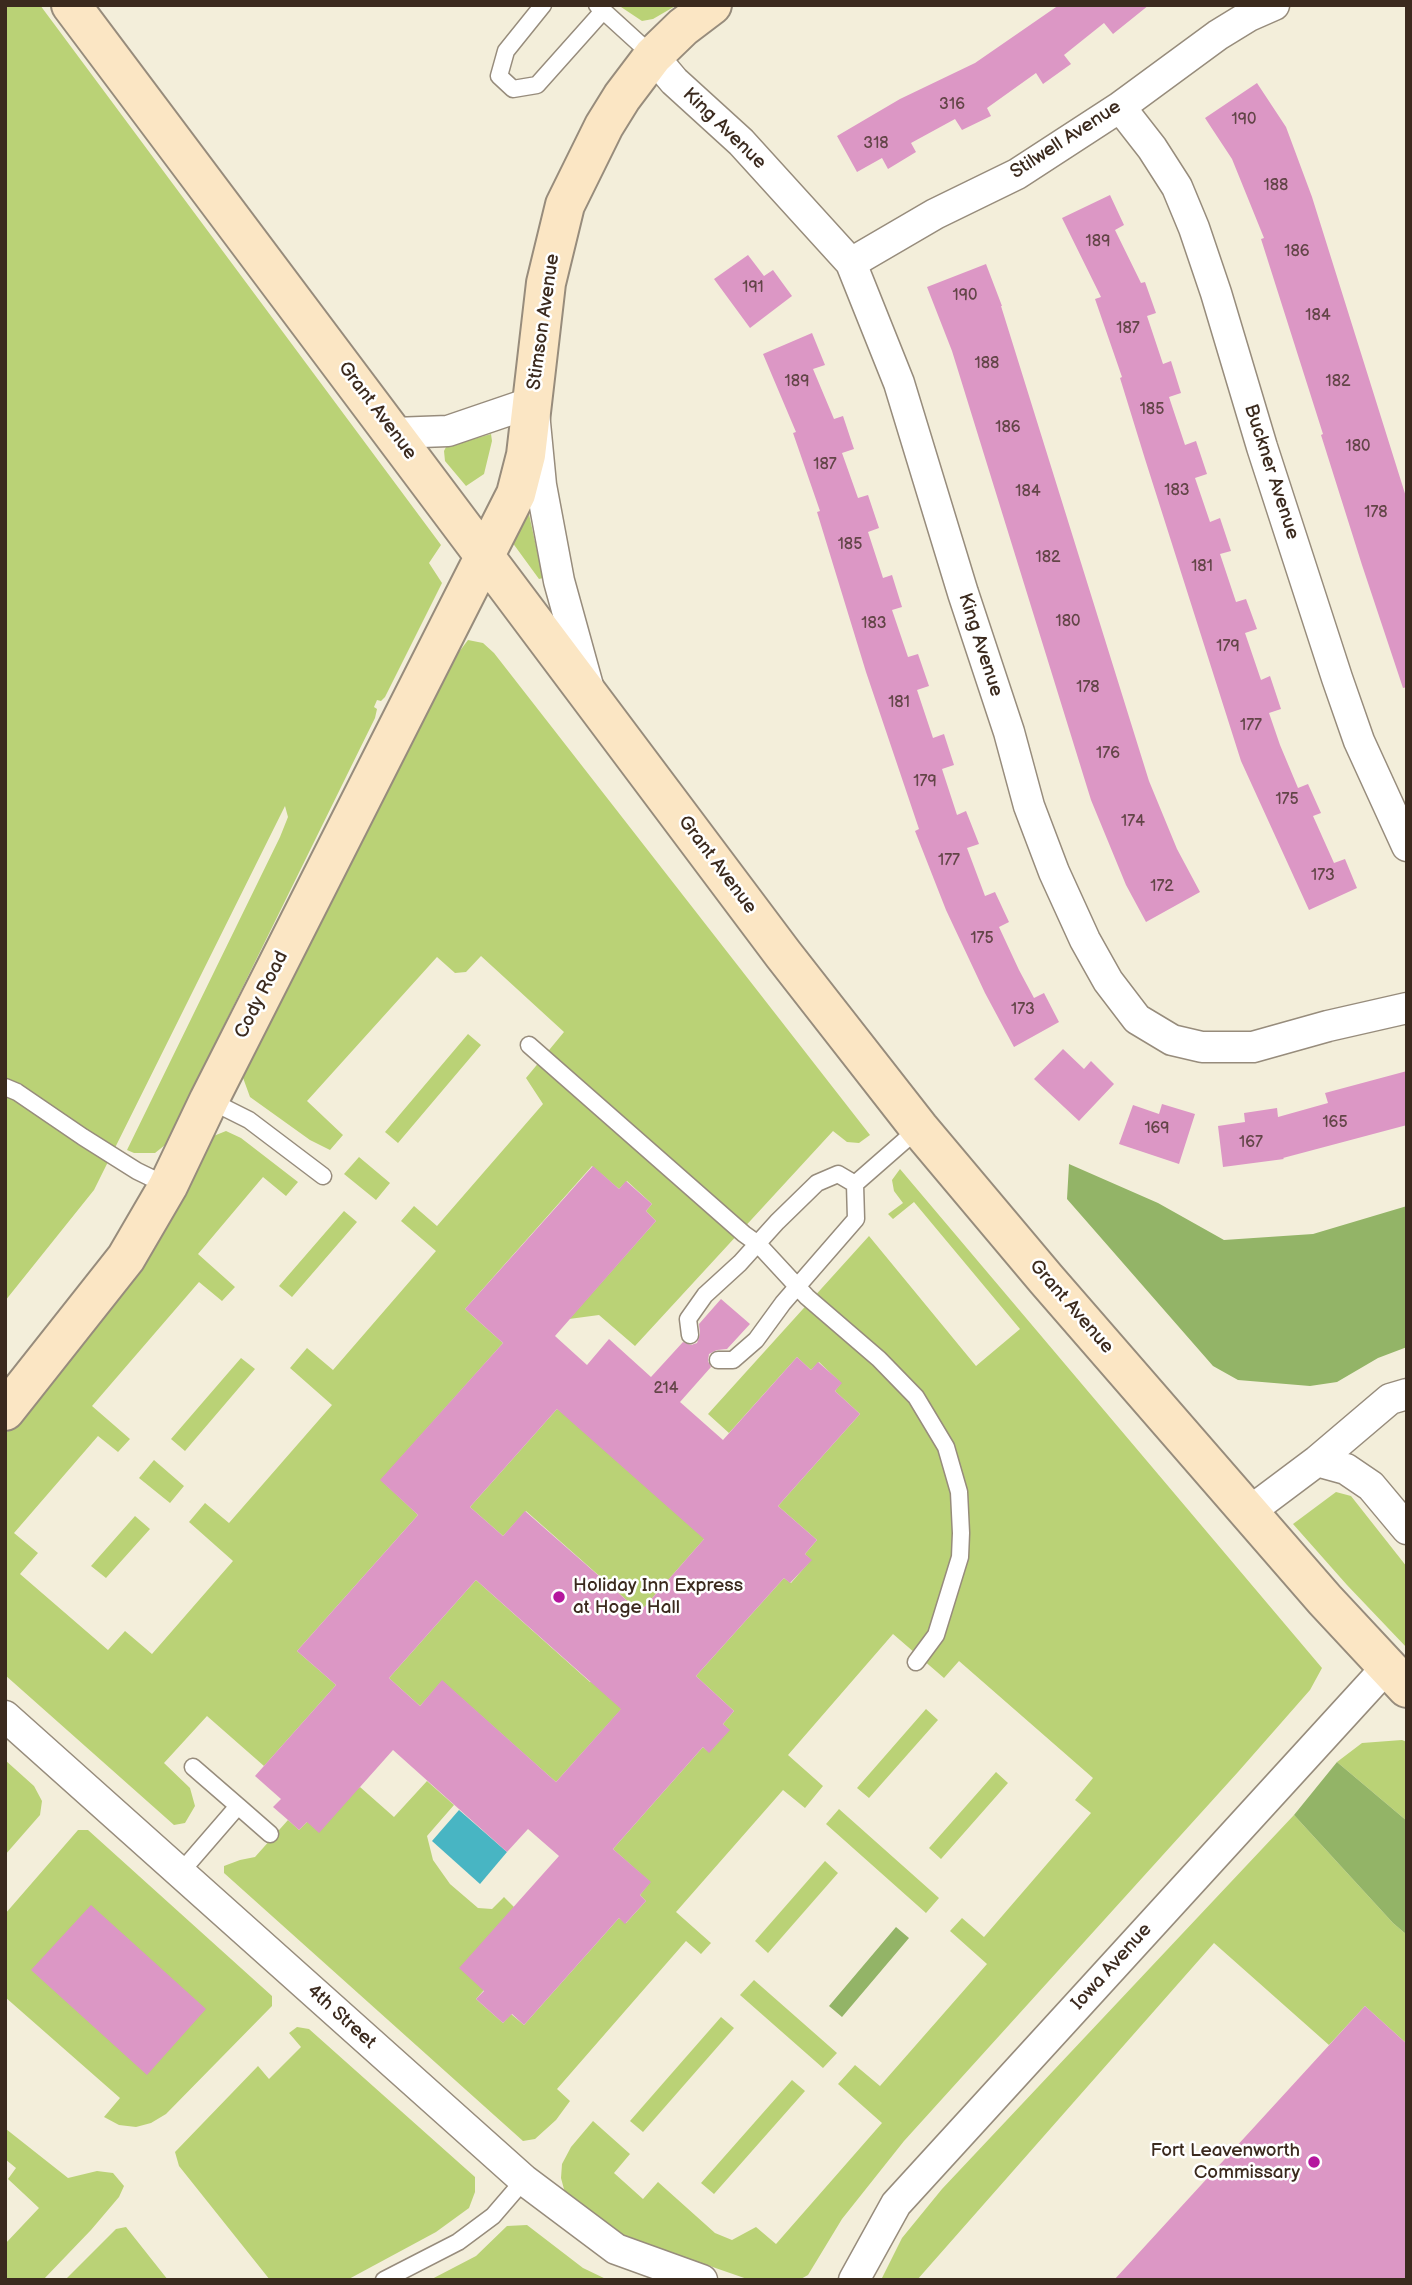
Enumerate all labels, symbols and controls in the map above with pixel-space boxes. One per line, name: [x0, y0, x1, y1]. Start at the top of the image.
street label: King Avenue: [677, 84, 771, 174]
house number: 316: [939, 95, 965, 115]
street label: Stilwell Avenue: [1006, 96, 1126, 184]
house number: 190: [1232, 110, 1256, 130]
house number: 318: [863, 134, 889, 154]
house number: 188: [1264, 176, 1288, 196]
house number: 189: [1086, 232, 1110, 252]
house number: 186: [1284, 242, 1310, 262]
street label: Stimson Avenue: [523, 252, 565, 392]
house number: 191: [742, 278, 764, 298]
house number: 190: [953, 286, 977, 306]
house number: 184: [1305, 306, 1331, 326]
house number: 187: [1116, 319, 1140, 339]
house number: 188: [975, 354, 999, 374]
street label: Grant Avenue: [333, 357, 421, 465]
house number: 189: [785, 372, 809, 392]
house number: 182: [1326, 372, 1350, 392]
house number: 185: [1140, 400, 1164, 420]
street label: Buckner Avenue: [1238, 402, 1304, 542]
house number: 186: [995, 418, 1021, 438]
house number: 180: [1346, 437, 1370, 457]
house number: 187: [813, 455, 837, 475]
house number: 183: [1164, 481, 1190, 501]
house number: 184: [1015, 482, 1041, 502]
house number: 178: [1364, 503, 1388, 523]
house number: 185: [838, 535, 862, 555]
house number: 182: [1036, 548, 1060, 568]
house number: 181: [1191, 557, 1213, 577]
street label: King Avenue: [953, 590, 1007, 700]
house number: 180: [1056, 612, 1080, 632]
house number: 183: [861, 614, 887, 634]
house number: 179: [1216, 637, 1240, 657]
house number: 178: [1076, 678, 1100, 698]
house number: 181: [888, 693, 910, 713]
house number: 177: [1240, 716, 1262, 736]
house number: 176: [1096, 744, 1120, 764]
house number: 179: [913, 772, 937, 792]
house number: 175: [1275, 790, 1299, 810]
street label: Grant Avenue: [673, 811, 761, 919]
house number: 174: [1121, 812, 1145, 832]
house number: 177: [938, 851, 960, 871]
house number: 173: [1311, 866, 1335, 886]
house number: 172: [1150, 877, 1174, 897]
house number: 175: [970, 929, 994, 949]
street label: Cody Road: [230, 948, 294, 1042]
house number: 173: [1011, 1000, 1035, 1020]
house number: 165: [1322, 1113, 1348, 1133]
house number: 169: [1144, 1119, 1170, 1139]
house number: 167: [1239, 1133, 1263, 1153]
street label: Grant Avenue: [1024, 1255, 1118, 1359]
house number: 214: [653, 1379, 679, 1399]
place label: Holiday Inn Express at Hoge Hall: [573, 1575, 743, 1619]
marker: Holiday Inn Express at Hoge Hall: [551, 1589, 567, 1605]
street label: Iowa Avenue: [1067, 1919, 1157, 2015]
street label: 4th Street: [302, 1980, 380, 2054]
place label: Fort Leavenworth Commissary: [1150, 2140, 1300, 2184]
marker: Fort Leavenworth Commissary: [1306, 2154, 1322, 2170]

